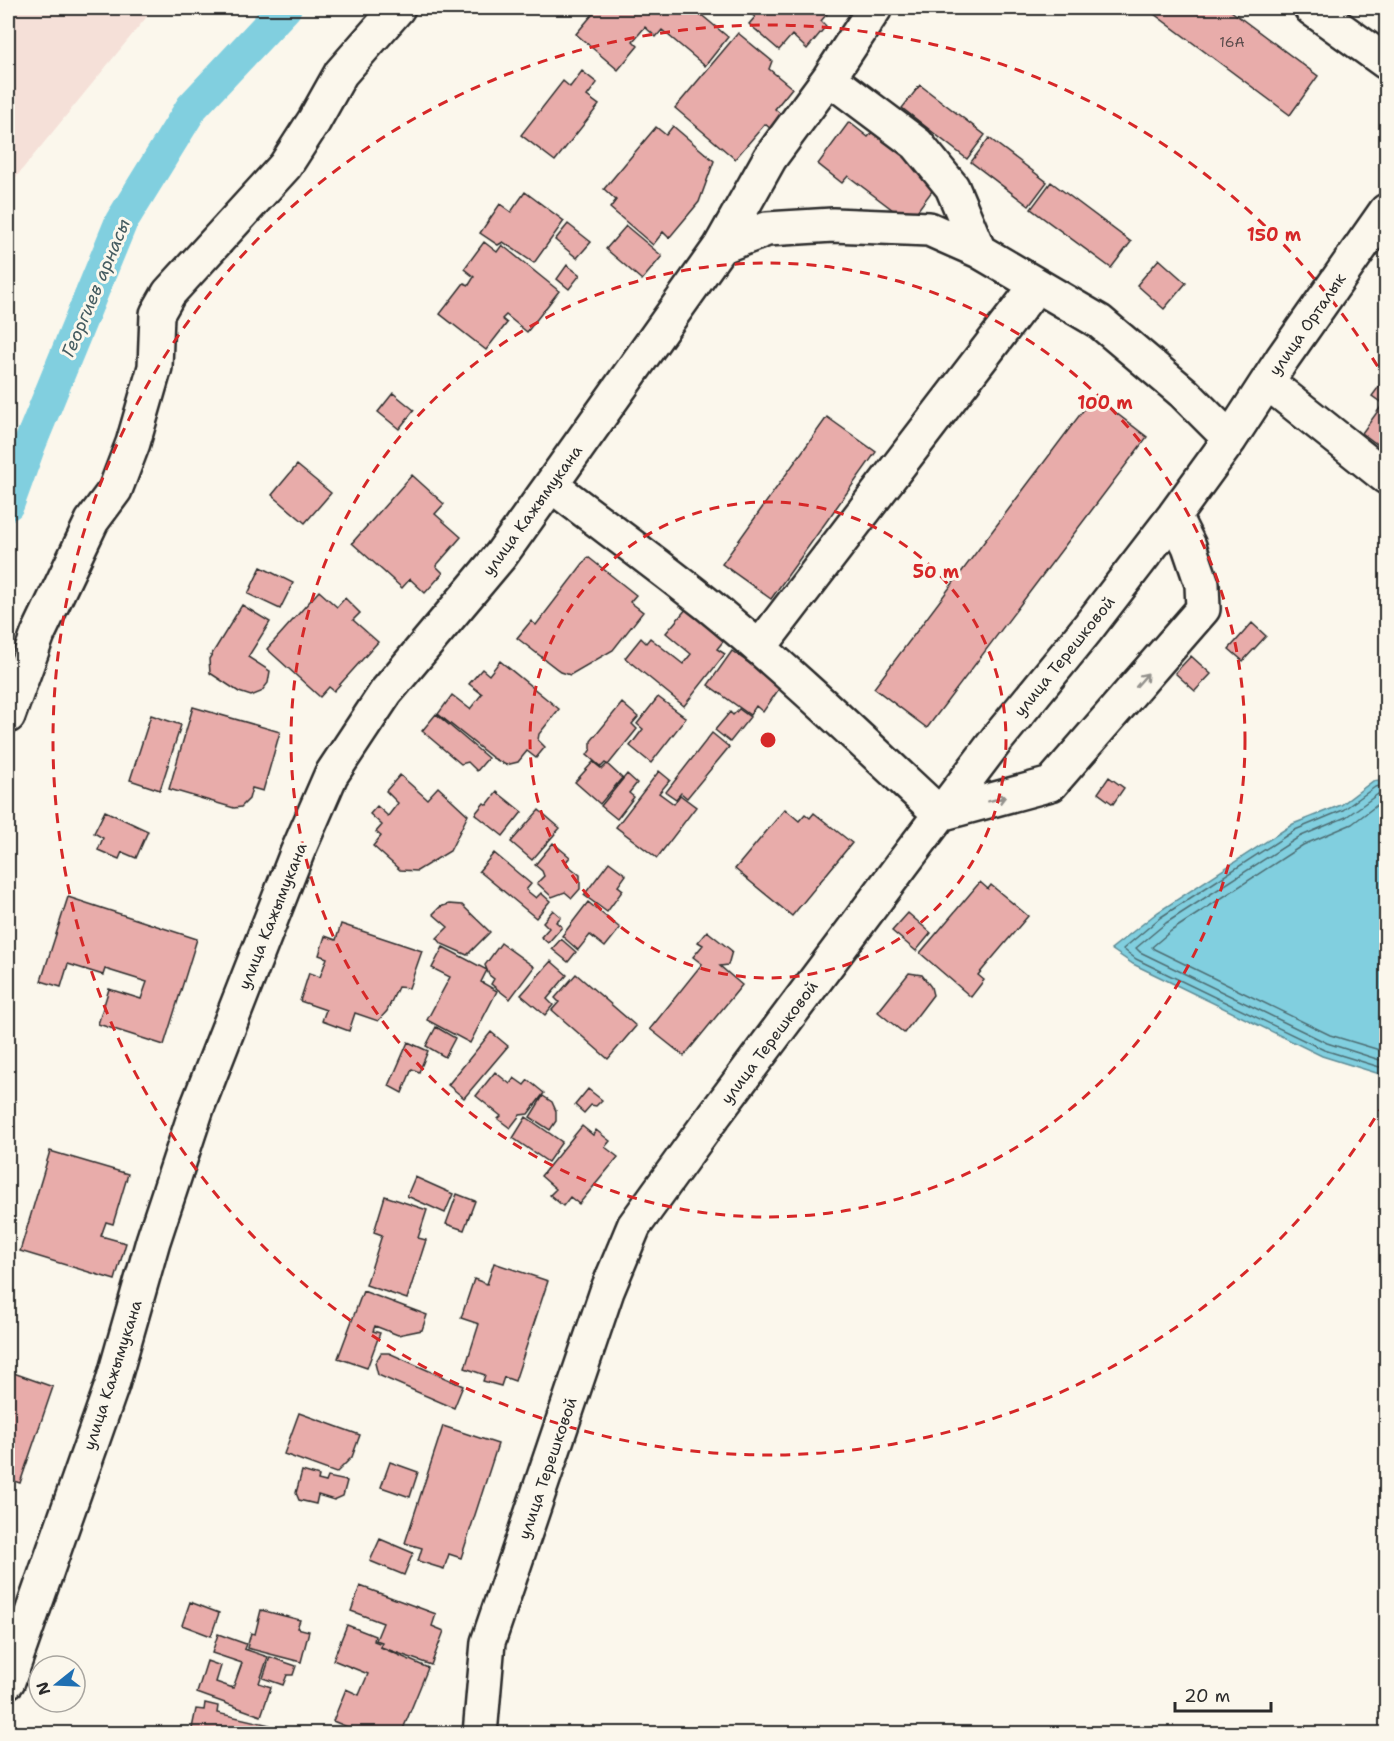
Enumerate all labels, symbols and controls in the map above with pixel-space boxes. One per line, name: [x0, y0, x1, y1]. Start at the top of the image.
house number: 16А: [1219, 33, 1245, 51]
water label: Георгиев арнасы: [56, 215, 136, 361]
text: 150 m: [1247, 223, 1302, 247]
street label: улица Орталык: [1264, 269, 1351, 380]
text: 100 m: [1077, 391, 1133, 415]
street label: улица Кажымукана: [478, 441, 587, 580]
text: 50 m: [913, 560, 960, 584]
street label: улица Терешковой: [1009, 592, 1119, 721]
one-way arrow: [1135, 673, 1149, 688]
centre of rings: [758, 730, 778, 750]
one-way arrow: [987, 793, 1006, 804]
street label: улица Кажымукана: [233, 840, 312, 993]
street label: улица Терешковой: [716, 976, 823, 1108]
street label: улица Кажымукана: [78, 1297, 147, 1453]
street label: улица Терешковой: [513, 1394, 582, 1542]
north arrow: [27, 1654, 87, 1714]
scale bar: [1175, 1675, 1271, 1713]
text: N: [31, 1679, 55, 1698]
text: 20 m: [1184, 1684, 1230, 1708]

